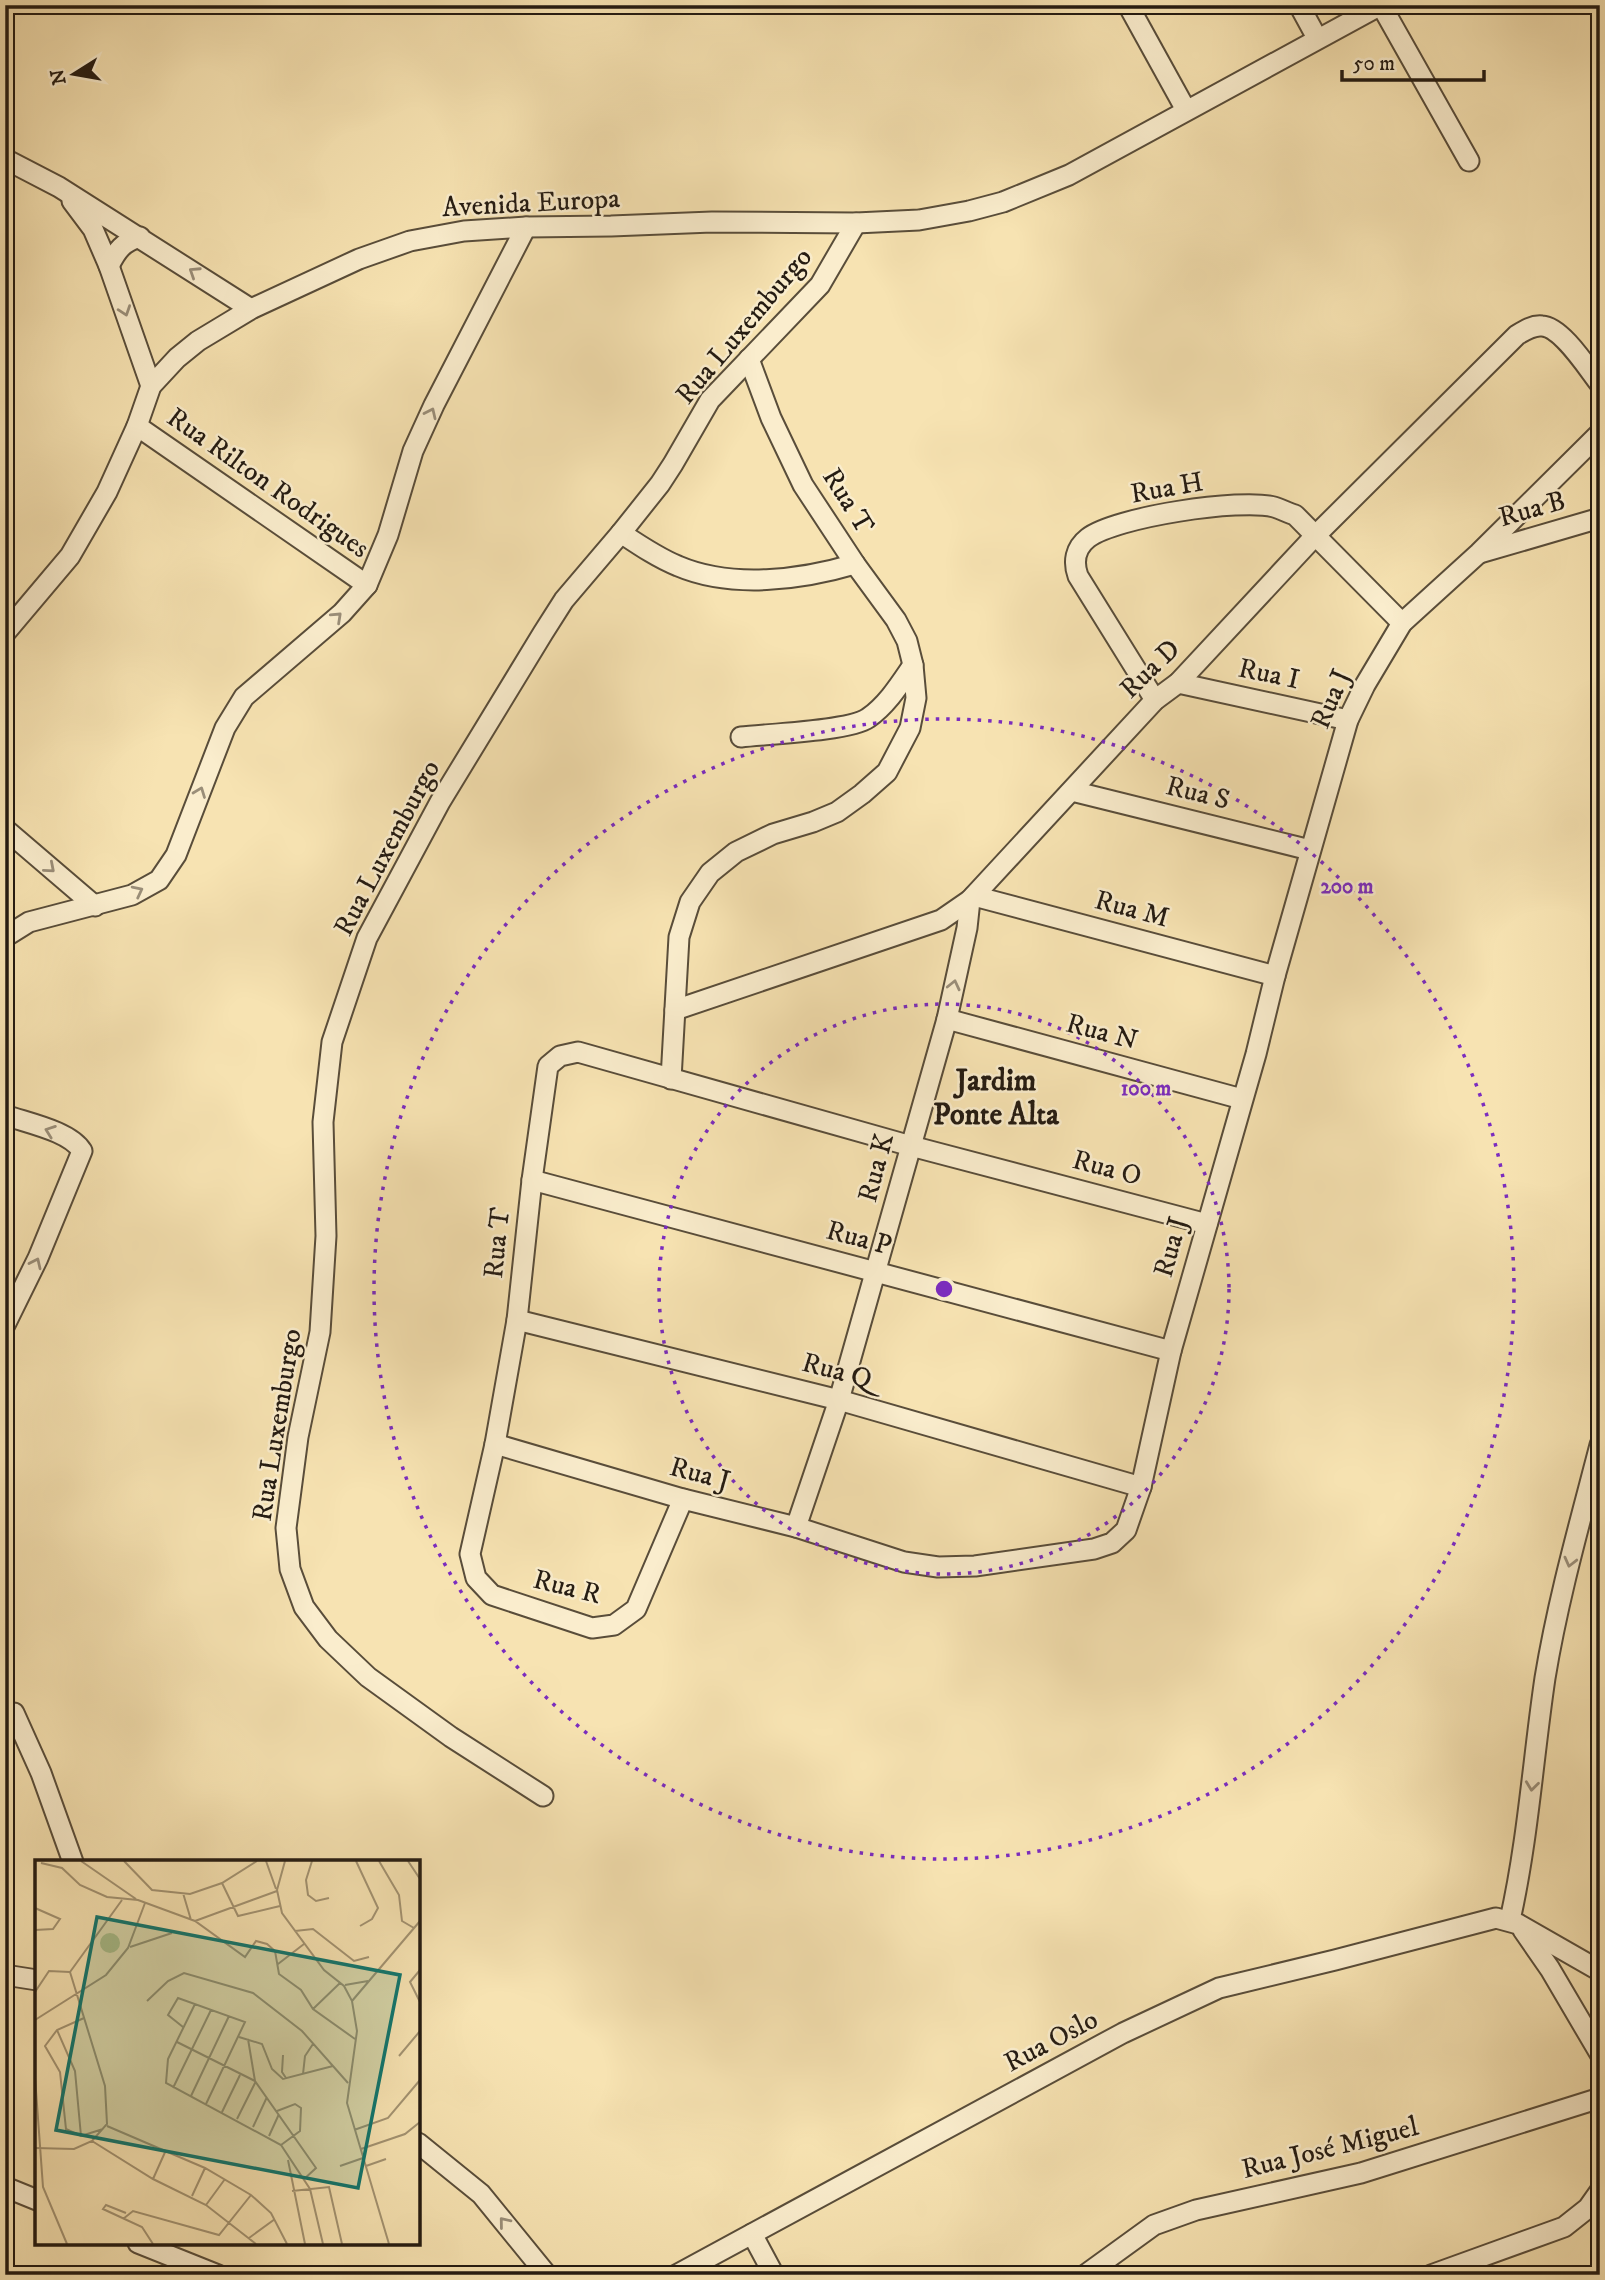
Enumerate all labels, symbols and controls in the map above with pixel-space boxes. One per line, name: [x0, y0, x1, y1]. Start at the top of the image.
north arrow: [38, 38, 108, 108]
scale bar: [1342, 38, 1484, 82]
text: 50 m: [1353, 51, 1395, 77]
text: N: [46, 67, 72, 87]
street label: Avenida Europa: [441, 181, 621, 225]
street label: Rua Luxemburgo: [668, 240, 820, 412]
one-way arrow: [189, 267, 202, 280]
one-way arrow: [117, 304, 131, 316]
street label: Rua Rilton Rodrigues: [160, 400, 376, 566]
one-way arrow: [423, 408, 437, 420]
street label: Rua T: [814, 462, 882, 540]
street label: Rua H: [1128, 464, 1206, 512]
street label: Rua B: [1495, 483, 1569, 535]
one-way arrow: [329, 612, 342, 625]
street label: Rua D: [1112, 632, 1188, 706]
street label: Rua I: [1235, 650, 1303, 698]
street label: Rua J: [1303, 664, 1359, 734]
street label: Rua Luxemburgo: [326, 754, 448, 942]
street label: Rua S: [1162, 768, 1234, 818]
one-way arrow: [192, 786, 206, 798]
one-way arrow: [42, 860, 55, 872]
text: 200 m: [1320, 874, 1374, 900]
street label: Rua M: [1091, 882, 1173, 936]
one-way arrow: [131, 886, 143, 900]
one-way arrow: [946, 979, 961, 991]
street label: Rua N: [1062, 1006, 1142, 1058]
district label: Jardim Ponte Alta: [933, 1063, 1060, 1134]
text: 100 m: [1121, 1076, 1171, 1102]
one-way arrow: [45, 1125, 57, 1139]
street label: Rua K: [850, 1129, 902, 1206]
street label: Rua O: [1069, 1142, 1145, 1194]
street label: Rua T: [476, 1206, 518, 1280]
street label: Rua P: [822, 1213, 896, 1263]
street label: Rua J: [1146, 1213, 1196, 1281]
one-way arrow: [27, 1258, 41, 1271]
centre of rings: [932, 1277, 956, 1301]
street label: Rua Luxemburgo: [245, 1326, 309, 1524]
street label: Rua Q: [798, 1345, 889, 1400]
street label: Rua J: [666, 1449, 734, 1499]
one-way arrow: [1564, 1556, 1578, 1568]
street label: Rua R: [529, 1562, 605, 1612]
one-way arrow: [1525, 1781, 1540, 1792]
inset map: [35, 1860, 420, 2245]
street label: Rua Oslo: [998, 2002, 1104, 2080]
street label: Rua José Miguel: [1238, 2109, 1423, 2187]
one-way arrow: [499, 2217, 512, 2229]

